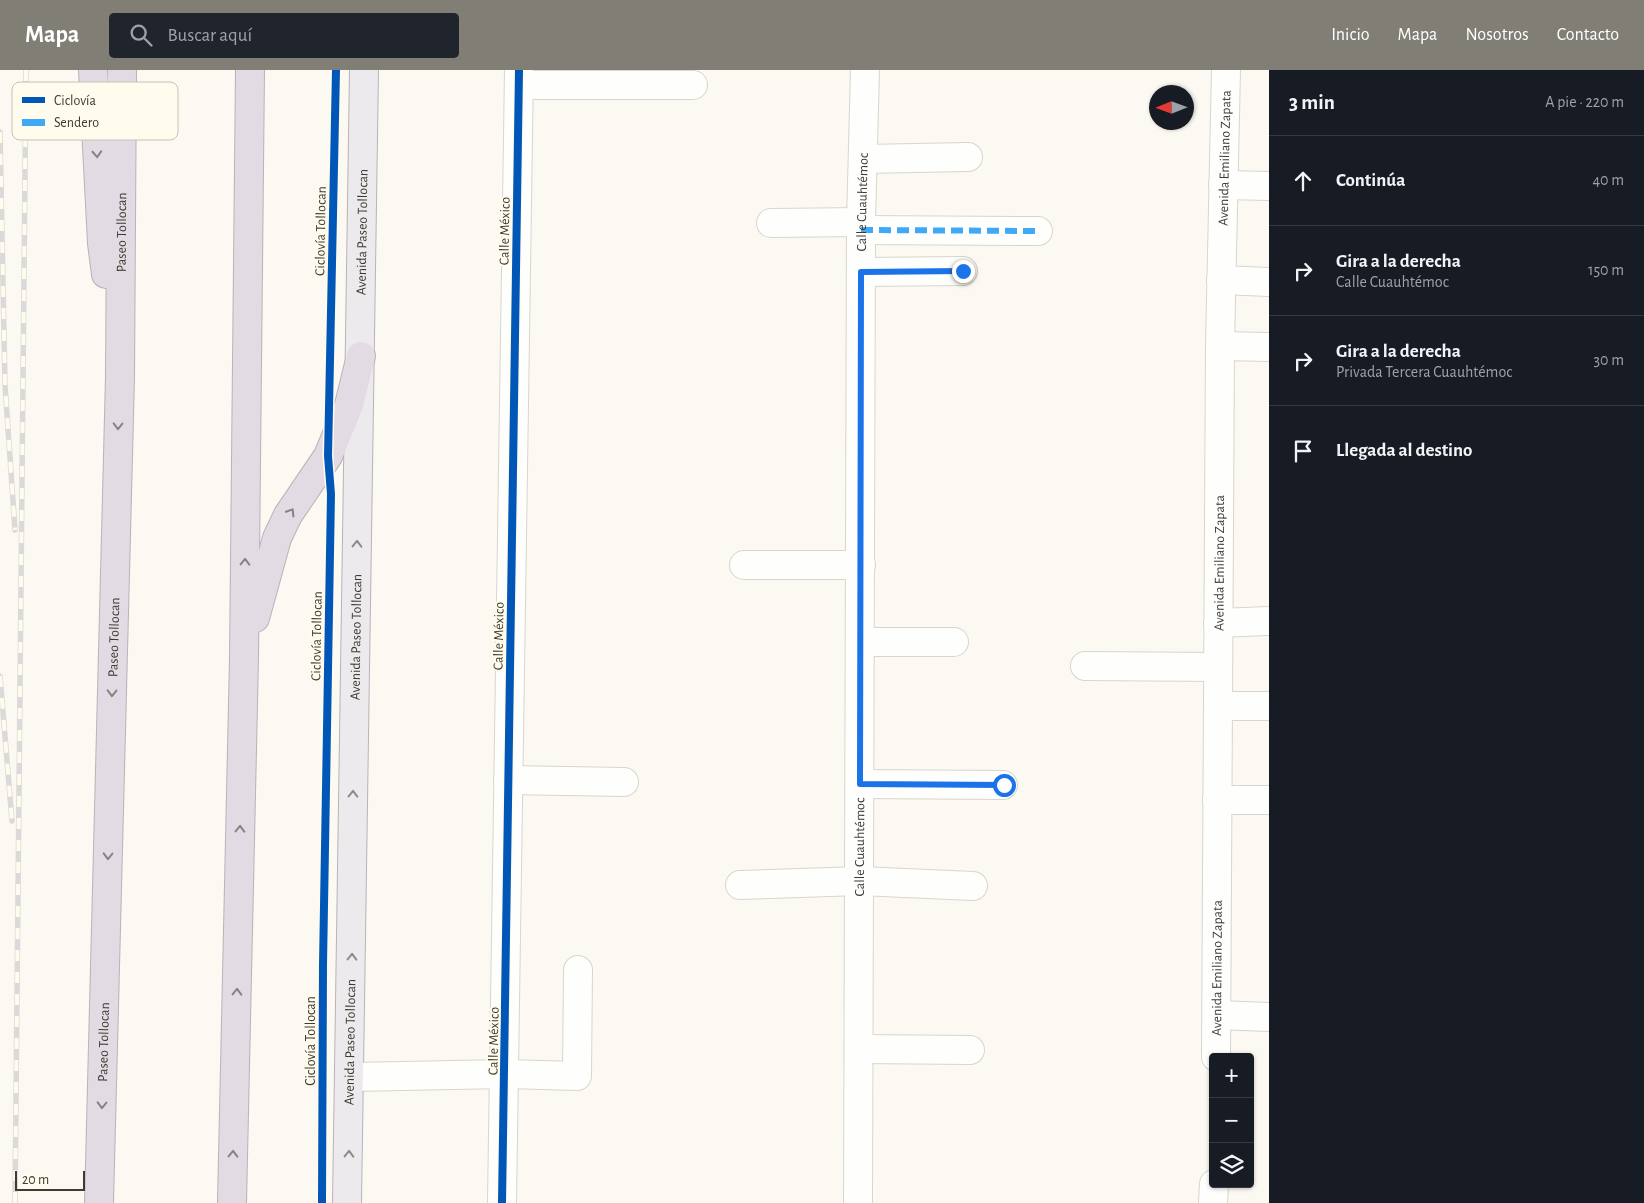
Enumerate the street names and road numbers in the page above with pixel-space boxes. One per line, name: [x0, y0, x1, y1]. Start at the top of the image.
street label: Avenida Emiliano Zapata: [1217, 89, 1234, 226]
street label: Calle Cuauhtémoc: [855, 152, 871, 251]
street label: Avenida Paseo Tollocan: [355, 169, 371, 295]
street label: Ciclovía Tollocan: [313, 186, 329, 276]
street label: Paseo Tollocan: [115, 192, 129, 272]
street label: Calle México: [497, 197, 513, 265]
street label: Avenida Emiliano Zapata: [1212, 494, 1227, 631]
street label: Avenida Paseo Tollocan: [349, 574, 364, 700]
street label: Ciclovía Tollocan: [309, 591, 325, 681]
street label: Paseo Tollocan: [106, 597, 122, 677]
street label: Calle México: [491, 602, 507, 670]
street label: Calle Cuauhtémoc: [853, 797, 867, 896]
street label: Avenida Emiliano Zapata: [1210, 899, 1225, 1036]
street label: Avenida Paseo Tollocan: [342, 979, 358, 1105]
street label: Ciclovía Tollocan: [304, 996, 318, 1086]
street label: Paseo Tollocan: [96, 1002, 112, 1082]
street label: Calle México: [486, 1007, 502, 1075]

